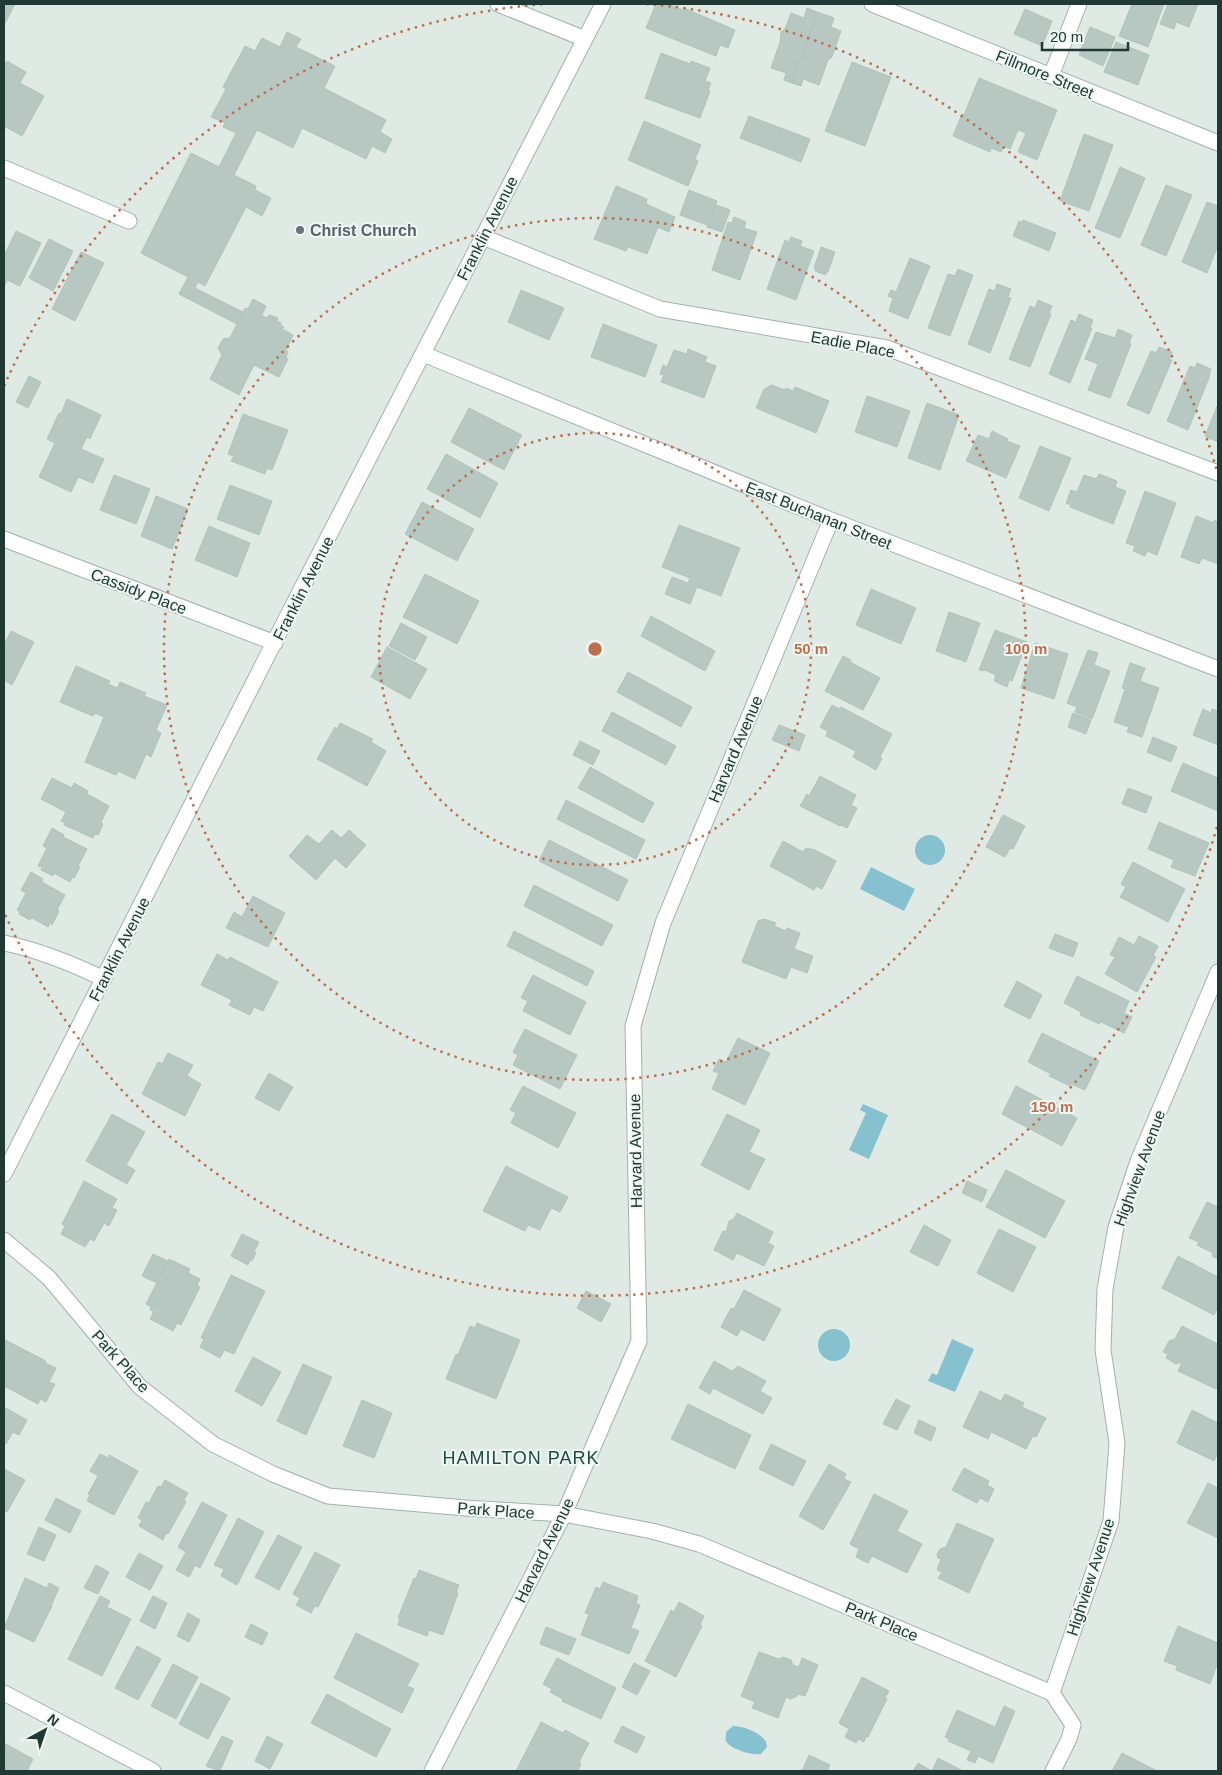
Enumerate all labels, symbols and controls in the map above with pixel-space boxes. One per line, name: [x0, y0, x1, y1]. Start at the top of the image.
scale bar: [1042, 20, 1128, 52]
text: 20 m: [1050, 28, 1083, 45]
street label: Fillmore Street: [993, 47, 1097, 102]
street label: Franklin Avenue: [454, 173, 521, 283]
place label: Christ Church: [310, 222, 417, 239]
marker: Christ Church: [294, 224, 306, 236]
street label: Eadie Place: [809, 328, 897, 361]
street label: East Buchanan Street: [743, 478, 895, 553]
street label: Franklin Avenue: [270, 533, 337, 643]
street label: Cassidy Place: [88, 565, 189, 618]
centre of rings: [586, 640, 604, 658]
text: 50 m: [794, 640, 828, 657]
text: 100 m: [1005, 640, 1047, 657]
street label: Harvard Avenue: [705, 693, 766, 805]
street label: Franklin Avenue: [86, 894, 153, 1004]
street label: Harvard Avenue: [626, 1094, 645, 1208]
text: 150 m: [1031, 1098, 1073, 1115]
street label: Highview Avenue: [1111, 1108, 1168, 1229]
street label: Park Place: [88, 1327, 153, 1396]
district label: HAMILTON PARK: [442, 1448, 600, 1468]
street label: Harvard Avenue: [512, 1495, 577, 1605]
street label: Park Place: [457, 1499, 535, 1522]
street label: Highview Avenue: [1063, 1516, 1118, 1638]
street label: Park Place: [843, 1599, 921, 1644]
north arrow: [20, 1705, 70, 1755]
text: N: [44, 1711, 62, 1729]

